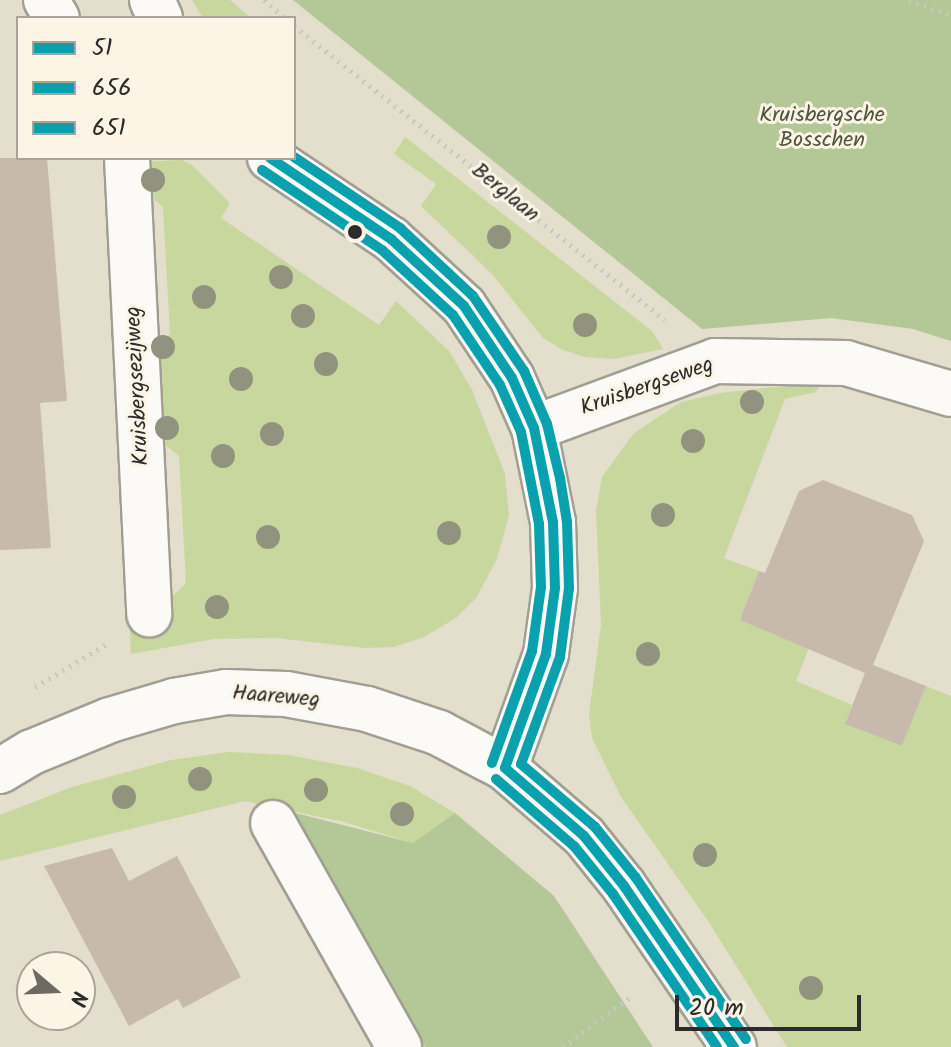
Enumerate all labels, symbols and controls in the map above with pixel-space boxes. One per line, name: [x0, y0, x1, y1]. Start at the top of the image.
legend: [16, 16, 296, 160]
text: 51: [92, 29, 112, 68]
text: 656: [92, 69, 132, 108]
park label: Kruisbergsche Bosschen: [759, 102, 885, 154]
text: 651: [92, 109, 126, 148]
street label: Berglaan: [466, 158, 544, 228]
unlabelled marker: [347, 224, 363, 240]
street label: Kruisbergsezijweg: [121, 306, 155, 466]
street label: Kruisbergseweg: [577, 352, 717, 422]
street label: Haareweg: [231, 680, 321, 714]
north arrow: [16, 951, 96, 1031]
scale bar: [679, 979, 865, 1029]
text: N: [58, 986, 96, 1011]
text: 20 m: [689, 989, 744, 1028]

